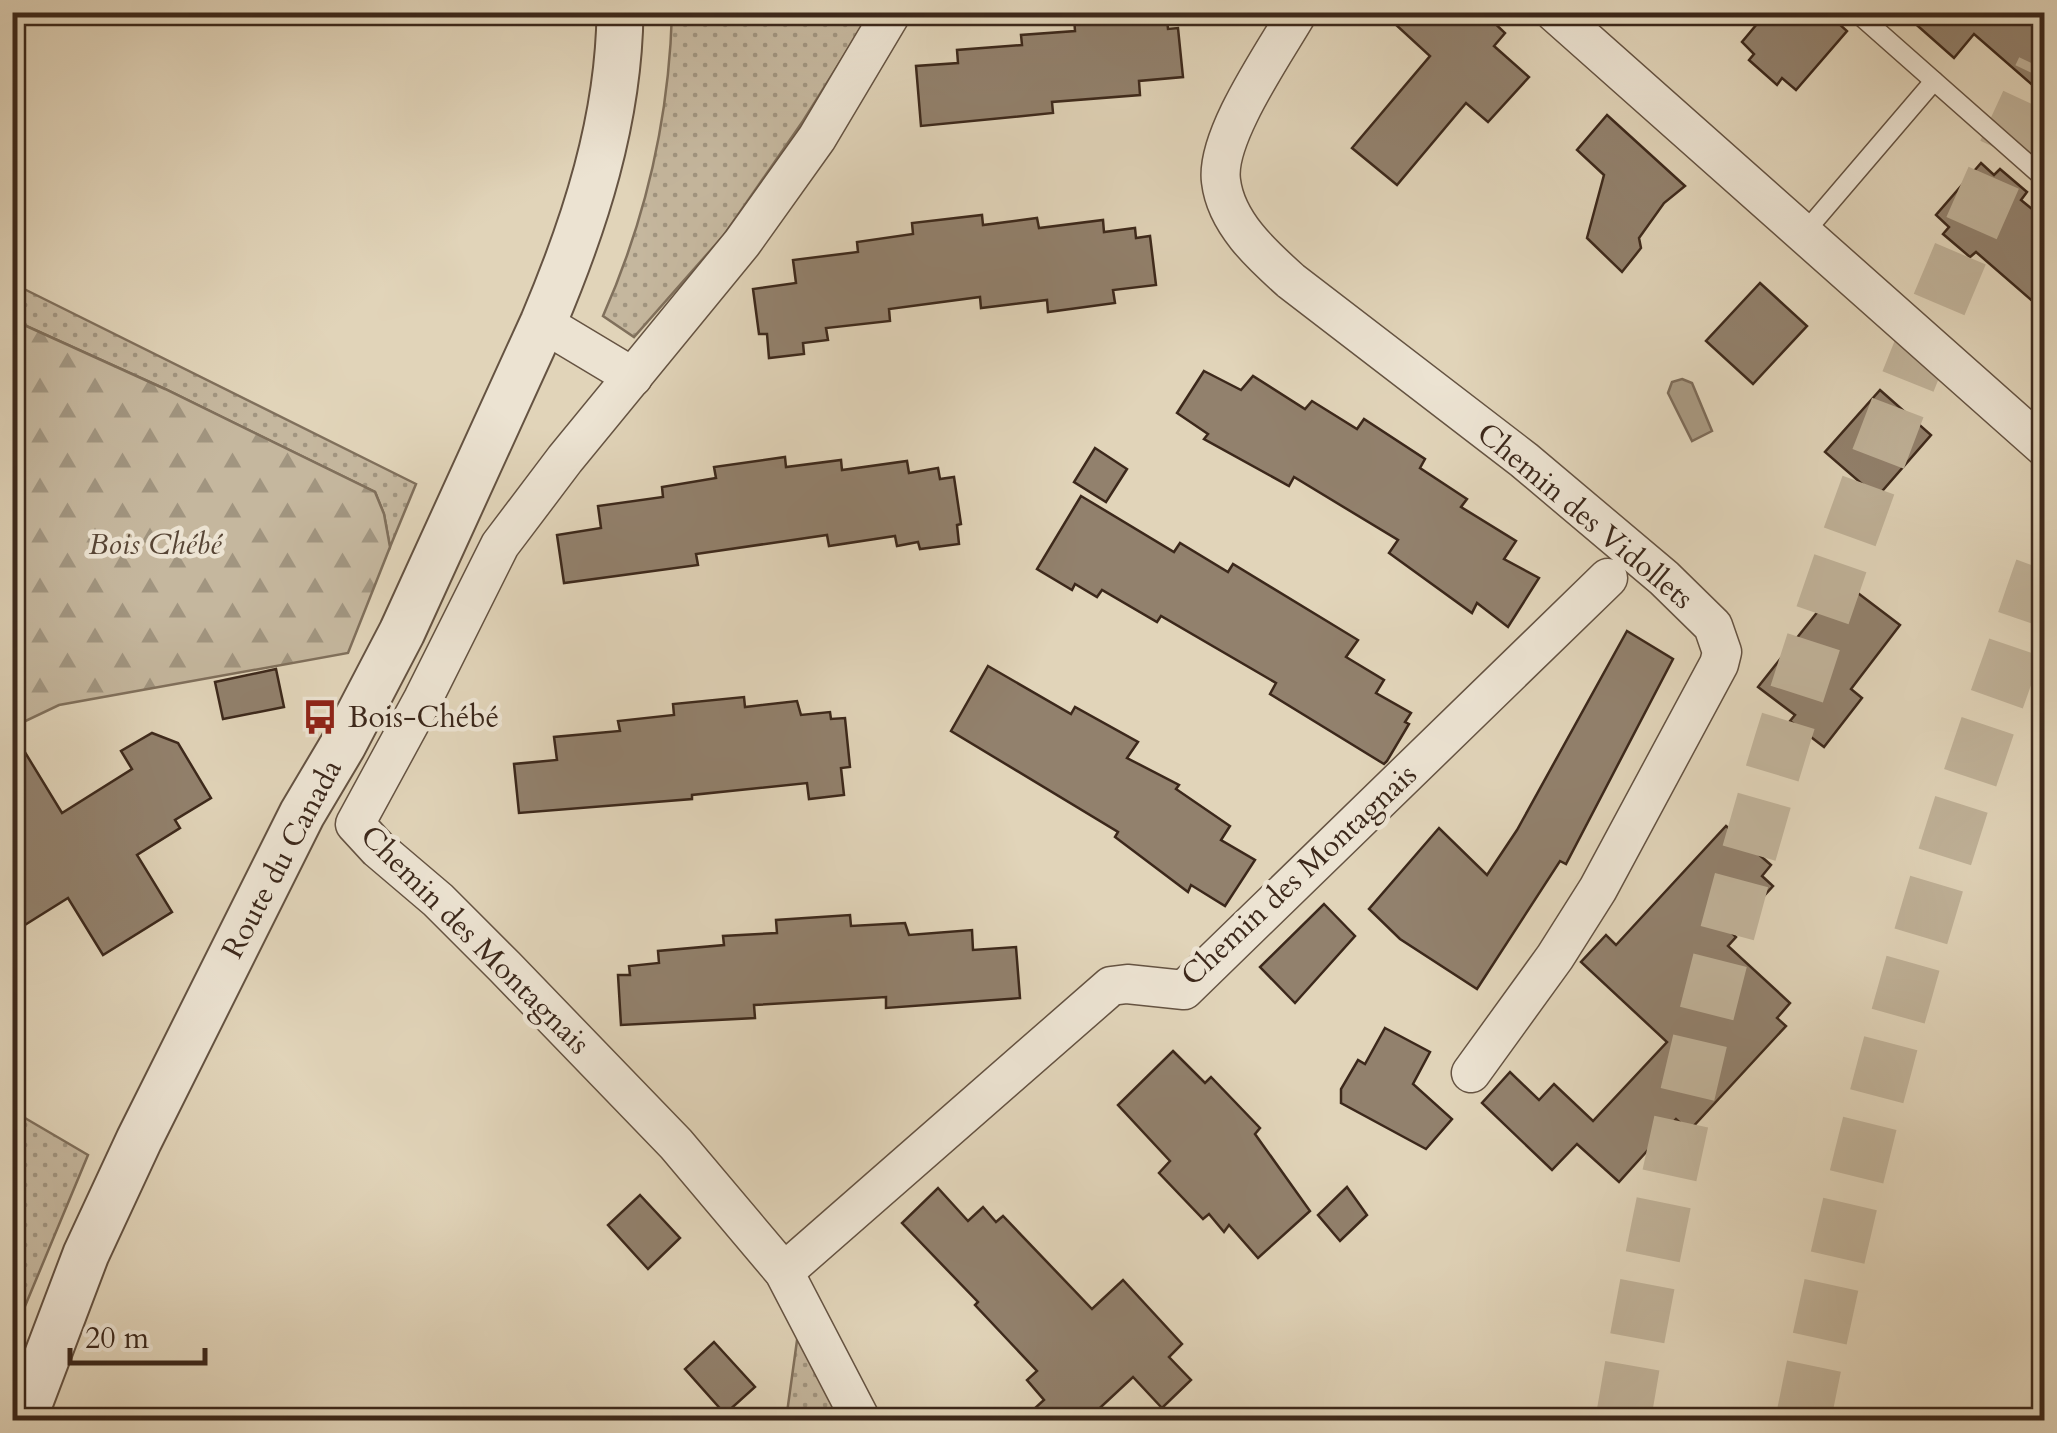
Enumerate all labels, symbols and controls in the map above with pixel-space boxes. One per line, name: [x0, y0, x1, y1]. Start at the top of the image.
street label: Chemin des Vidollets: [1468, 413, 1702, 619]
park label: Bois Chébé: [89, 524, 224, 565]
place label: Bois-Chébé: [348, 697, 499, 738]
bus stop icon: Bois-Chébé: [301, 698, 339, 736]
street label: Route du Canada: [212, 752, 352, 966]
street label: Chemin des Montagnais: [1172, 755, 1426, 995]
street label: Chemin des Montagnais: [351, 816, 599, 1064]
scale bar: [70, 1303, 205, 1365]
text: 20 m: [85, 1318, 150, 1359]

